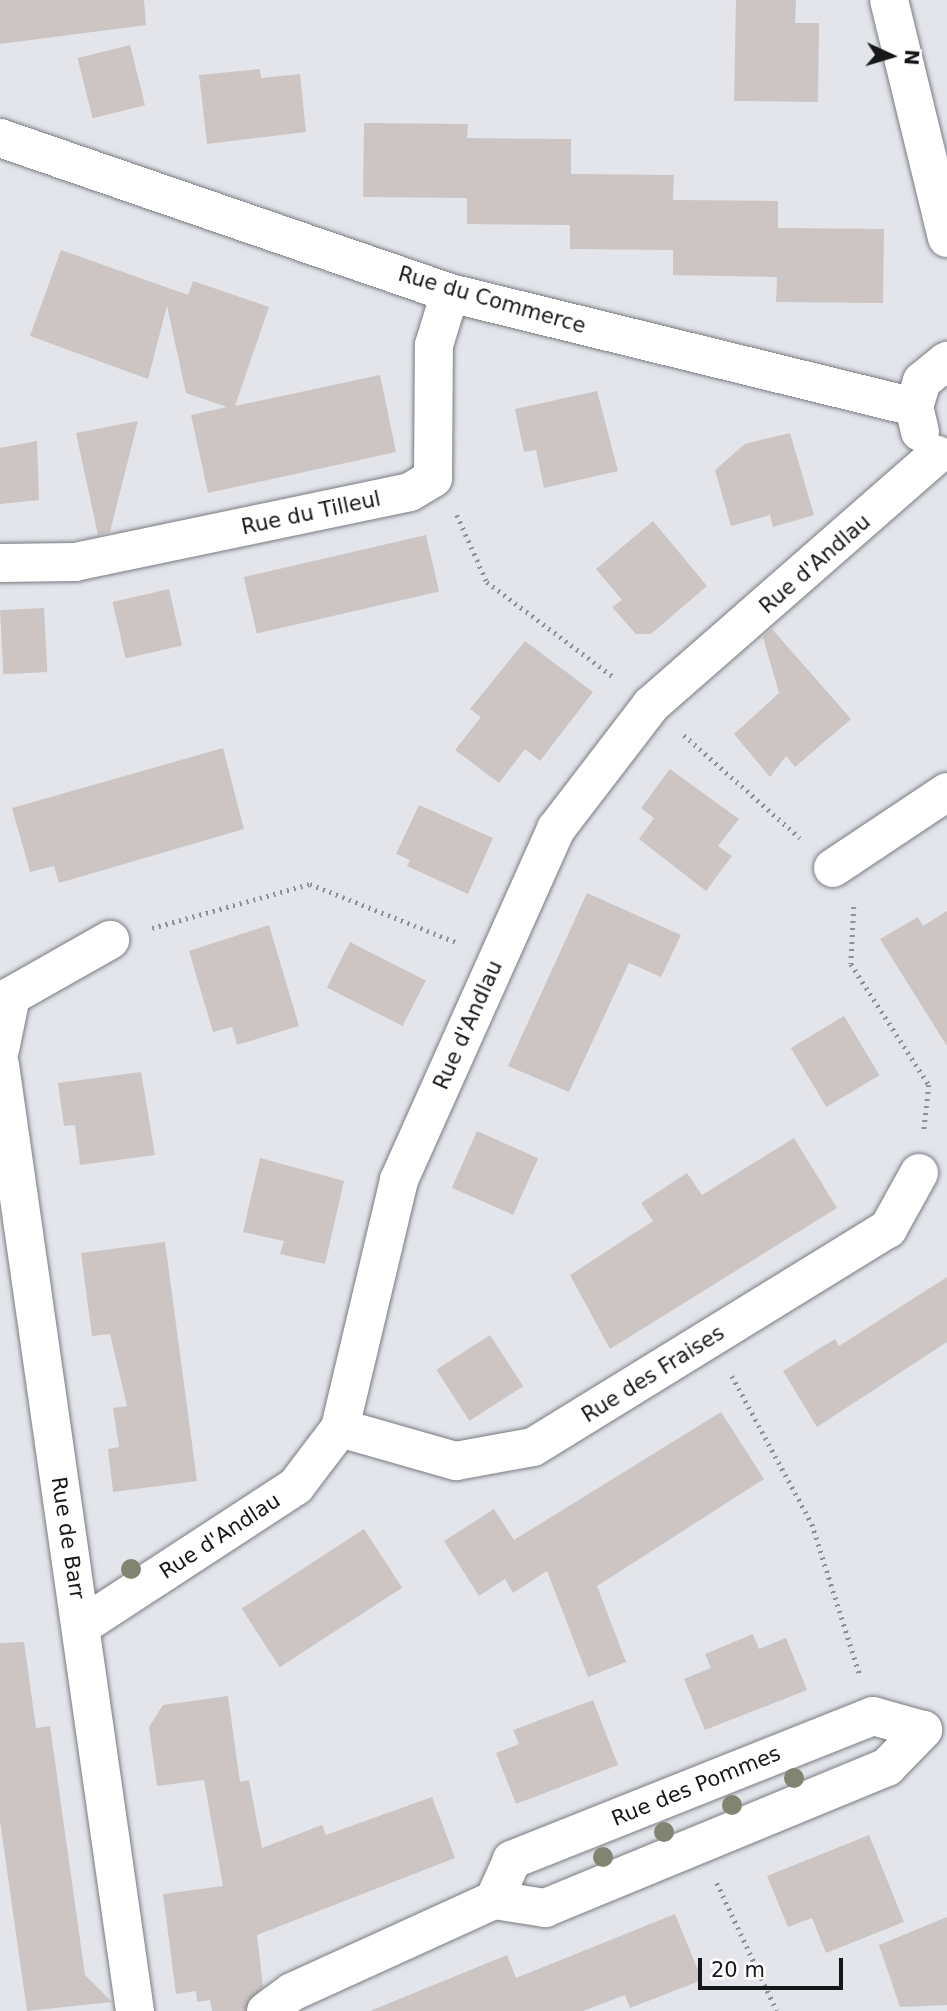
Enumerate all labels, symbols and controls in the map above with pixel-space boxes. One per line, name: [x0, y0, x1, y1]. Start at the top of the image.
north arrow: [856, 21, 926, 91]
text: N: [900, 49, 923, 66]
street label: Rue du Commerce: [395, 261, 589, 339]
street label: Rue du Tilleul: [239, 486, 383, 540]
street label: Rue d'Andlau: [754, 509, 876, 619]
street label: Rue d'Andlau: [428, 957, 508, 1093]
street label: Rue des Fraises: [577, 1320, 729, 1428]
street label: Rue de Barr: [46, 1475, 90, 1601]
street label: Rue d'Andlau: [155, 1488, 285, 1584]
street label: Rue des Pommes: [608, 1741, 784, 1831]
scale bar: [702, 1944, 847, 1988]
text: 20 m: [711, 1958, 765, 1982]

